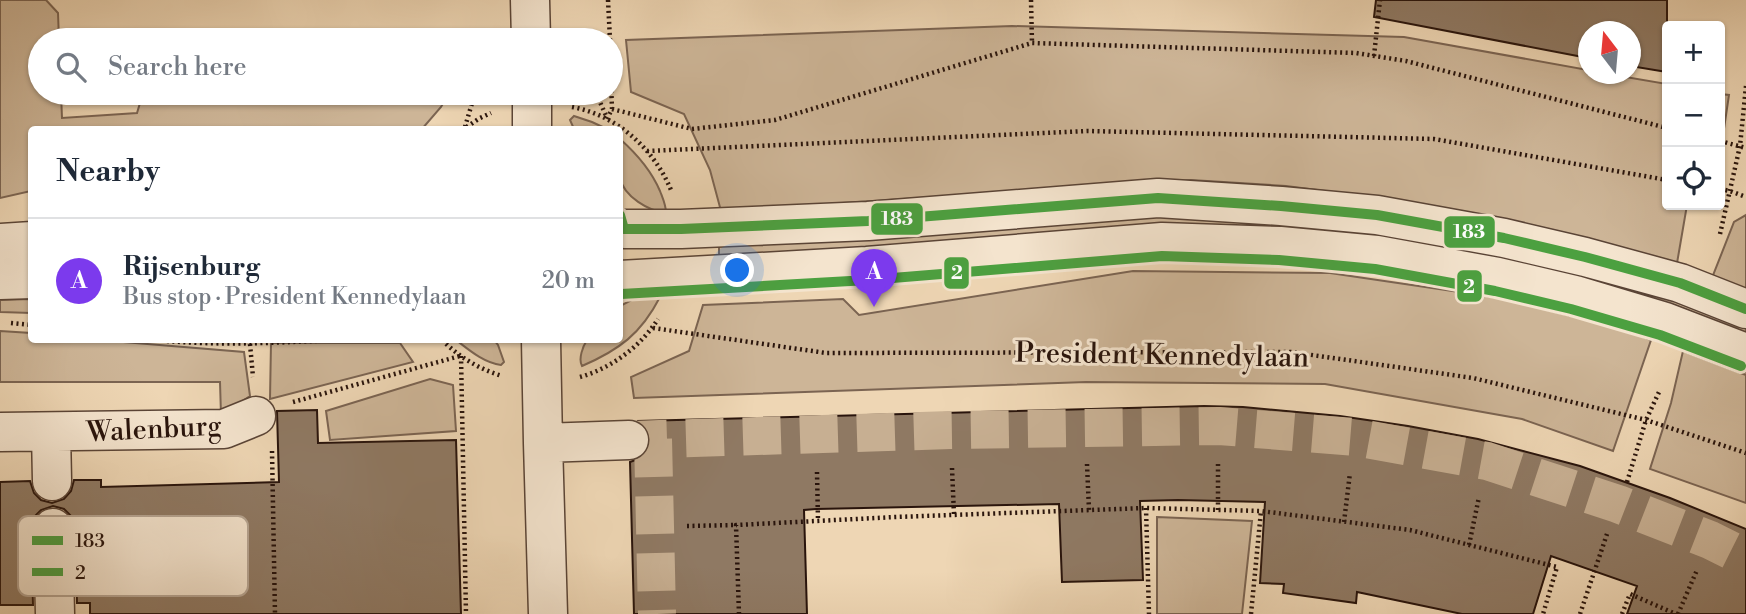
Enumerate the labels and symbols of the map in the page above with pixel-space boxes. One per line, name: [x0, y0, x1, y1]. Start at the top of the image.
north arrow: [1578, 21, 1641, 84]
line badge: 183: [870, 202, 924, 236]
text: 183: [881, 207, 913, 231]
line badge: 183: [1443, 215, 1496, 249]
text: 183: [1453, 220, 1485, 244]
pin: A: [851, 249, 897, 307]
your location: [720, 253, 754, 287]
line badge: 2: [943, 256, 970, 290]
text: 2: [951, 261, 963, 285]
line badge: 2: [1456, 269, 1483, 303]
text: 2: [1463, 275, 1475, 299]
street label: President Kennedylaan: [1015, 335, 1310, 376]
street label: Walenburg: [85, 408, 223, 451]
legend: [18, 516, 248, 596]
text: 183: [75, 529, 105, 553]
text: 2: [75, 561, 86, 585]

